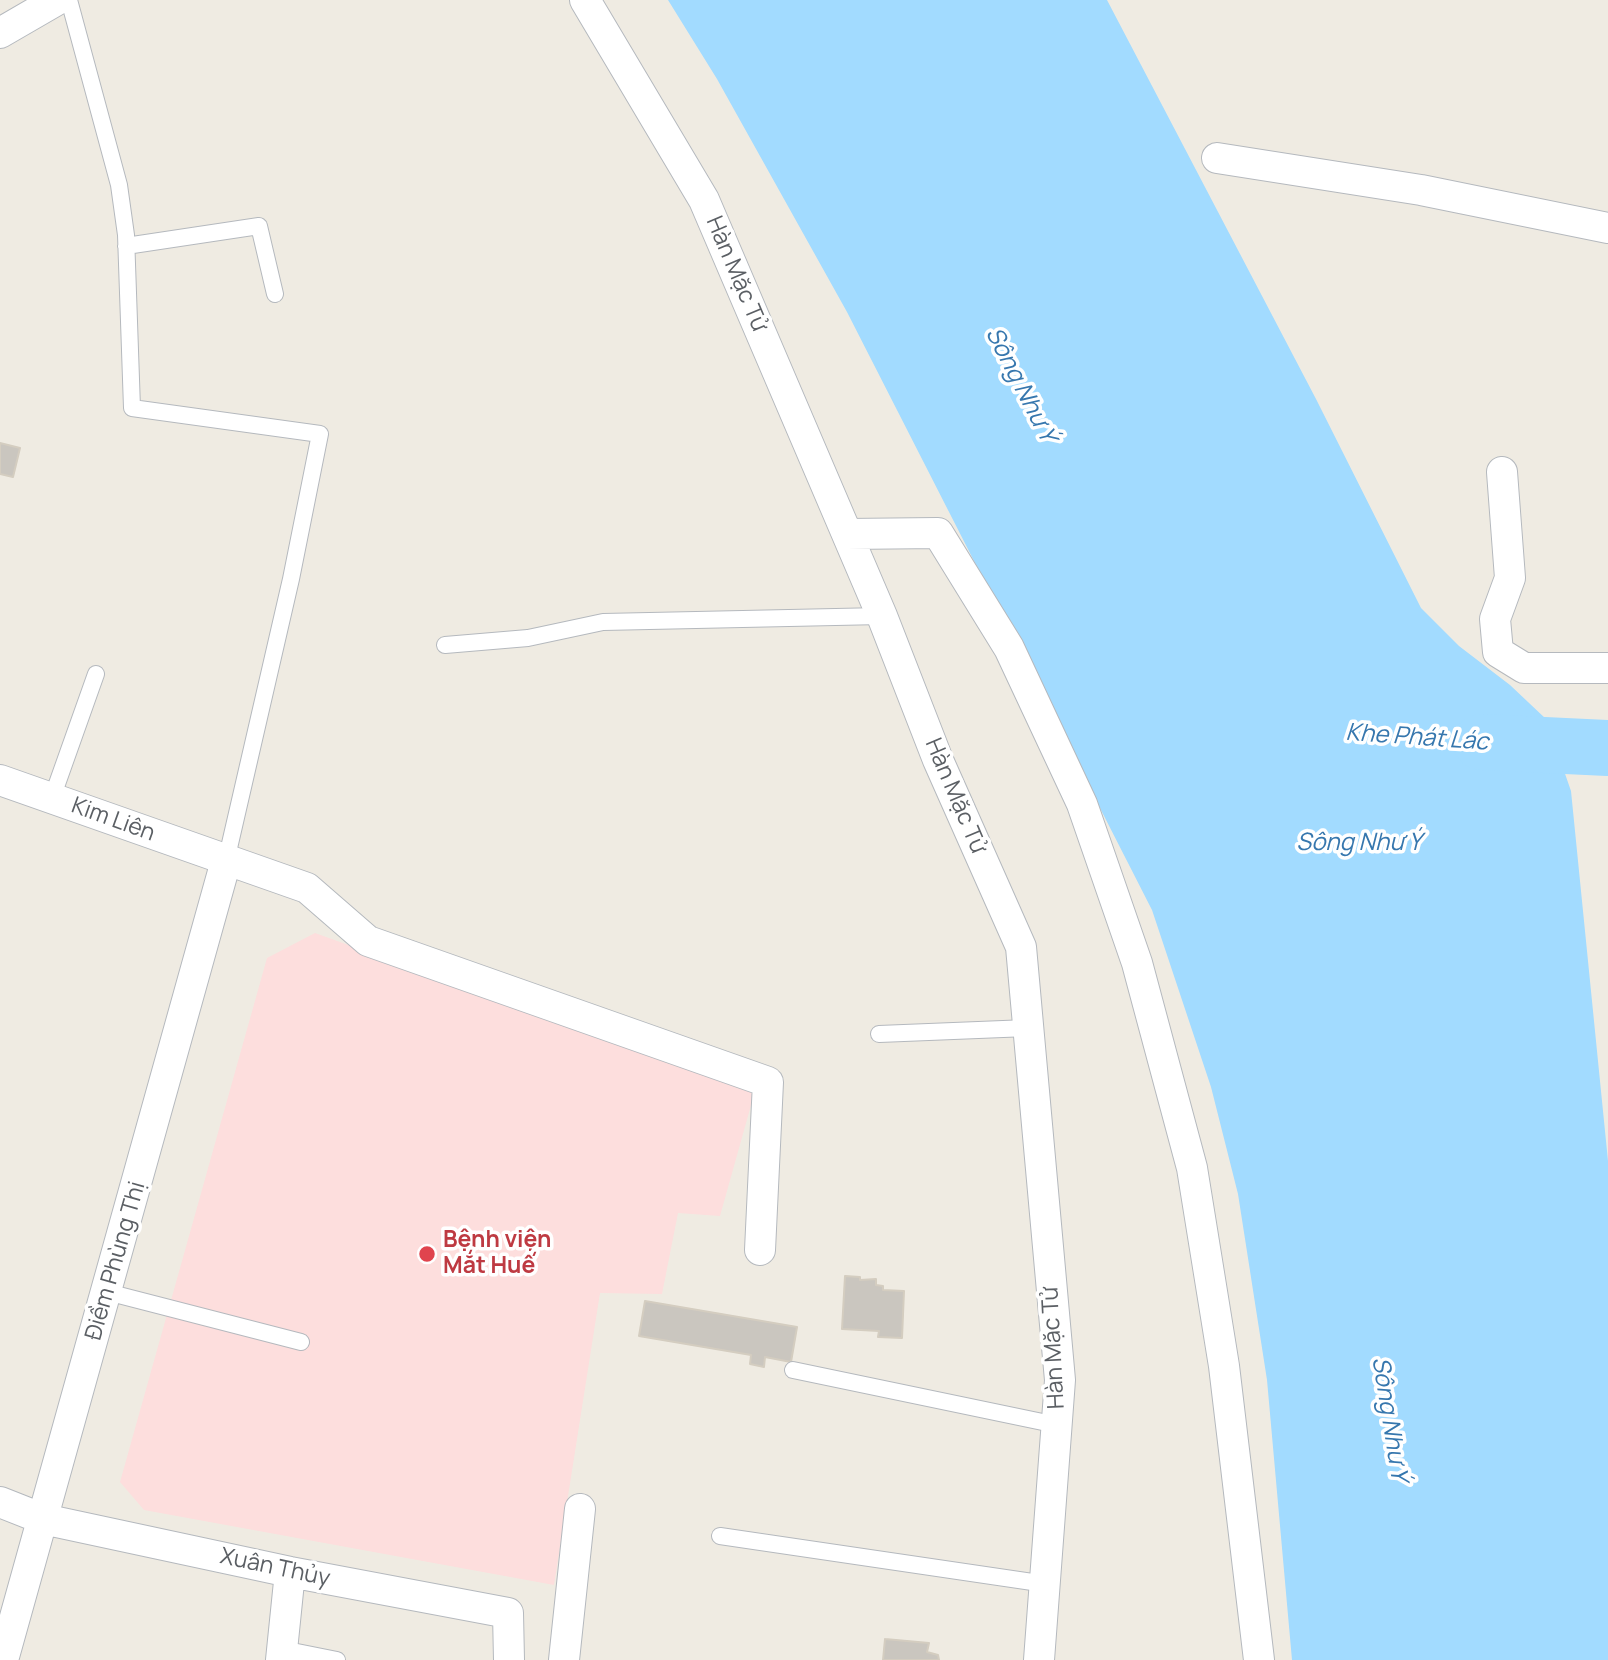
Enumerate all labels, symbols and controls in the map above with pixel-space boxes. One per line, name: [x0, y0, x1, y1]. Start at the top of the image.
street label: Hàn Mặc Tử: [699, 212, 773, 336]
water label: Sông Như Ý: [979, 323, 1061, 447]
water label: Khe Phát Lác: [1345, 719, 1489, 757]
street label: Hàn Mặc Tử: [918, 734, 992, 858]
street label: Kim Liên: [67, 792, 159, 848]
water label: Sông Như Ý: [1296, 829, 1422, 857]
street label: Điềm Phùng Thị: [80, 1179, 152, 1343]
place label: Bệnh viện Mắt Huế: [443, 1227, 551, 1281]
marker: Bệnh viện Mắt Huế: [417, 1244, 437, 1264]
street label: Hàn Mặc Tử: [1037, 1286, 1071, 1410]
water label: Sông Như Ý: [1365, 1355, 1413, 1483]
street label: Xuân Thủy: [217, 1543, 333, 1593]

